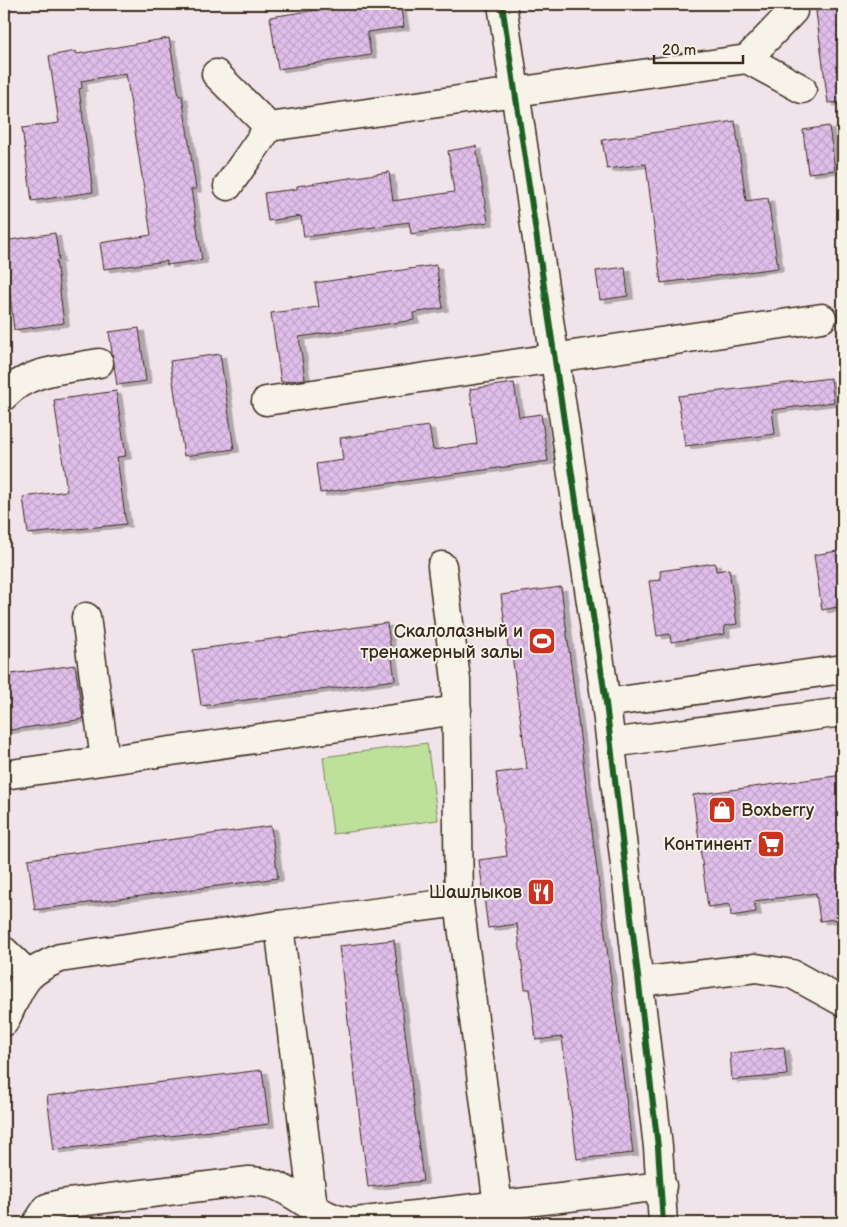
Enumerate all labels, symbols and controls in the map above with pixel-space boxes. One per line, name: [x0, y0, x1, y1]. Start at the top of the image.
scale bar: [654, 32, 743, 64]
text: 20 m: [662, 41, 696, 60]
place label: Скалолазный и тренажерный залы: [360, 621, 523, 663]
sports icon: Скалолазный и тренажерный залы: [527, 626, 557, 656]
shop icon: Boxberry: [707, 795, 737, 825]
place label: Boxberry: [741, 800, 815, 821]
supermarket icon: Континент: [756, 829, 786, 859]
place label: Континент: [664, 834, 753, 855]
restaurant icon: Шашлыков: [526, 877, 556, 907]
place label: Шашлыков: [429, 882, 523, 903]

